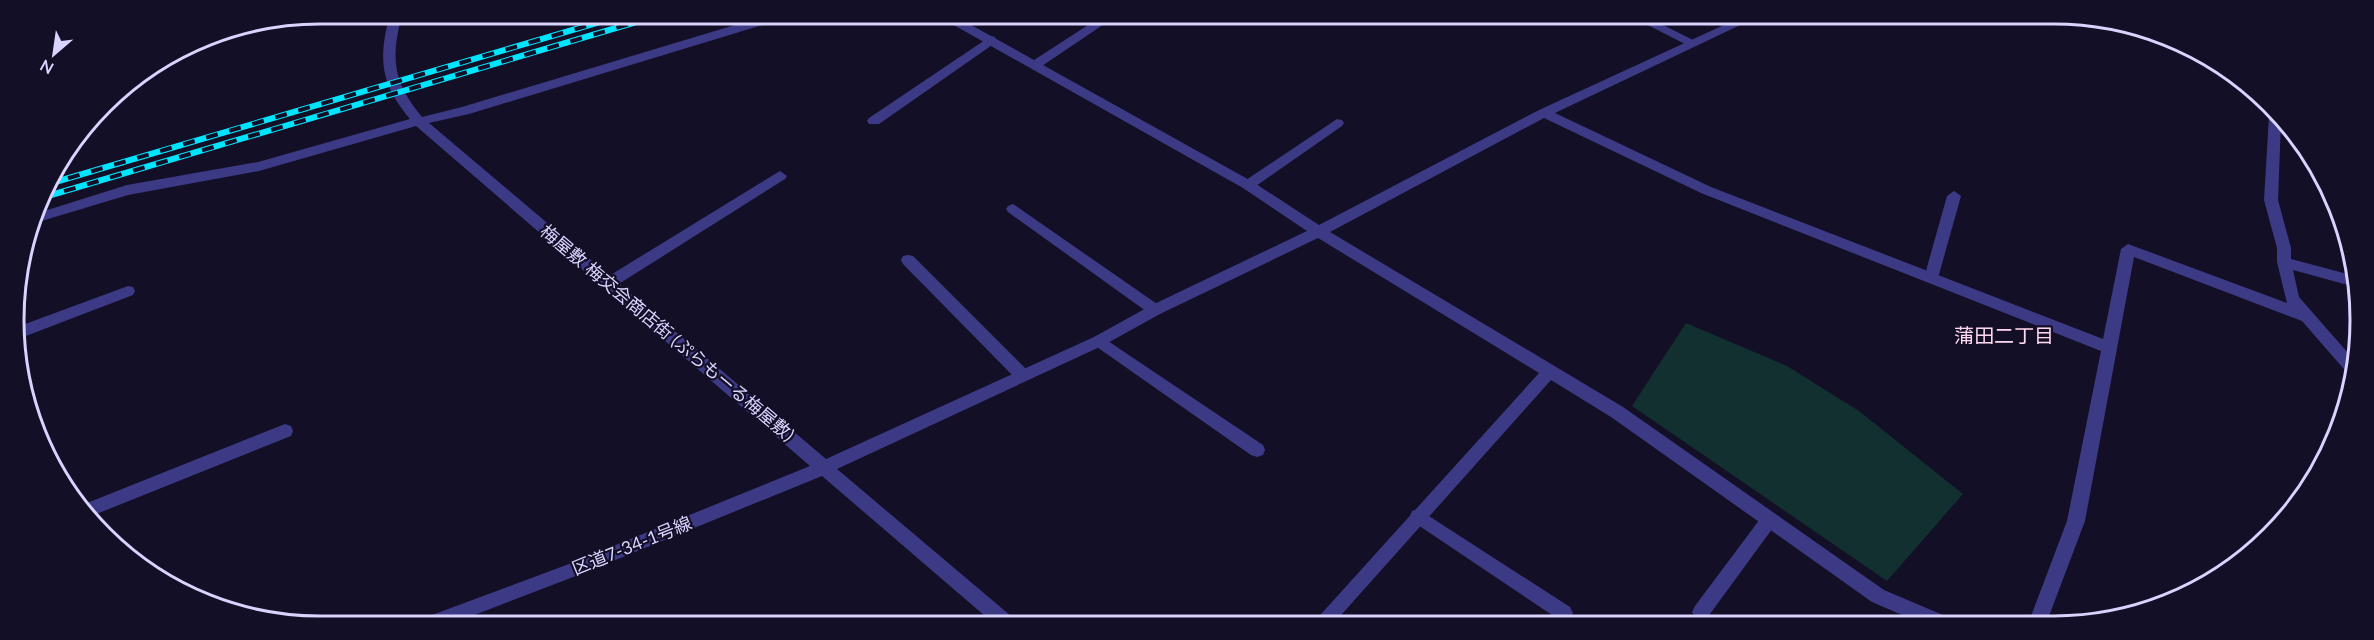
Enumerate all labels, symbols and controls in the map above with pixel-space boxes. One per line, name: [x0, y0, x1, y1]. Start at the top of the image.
north arrow: [24, 24, 84, 84]
text: N: [36, 56, 56, 79]
street label: 梅屋敷 梅交会商店街 (ぷらもーる梅屋敷): [536, 219, 799, 445]
district label: 蒲田二丁目: [1954, 323, 2054, 347]
street label: 区道7-34-1号線: [569, 511, 695, 579]

